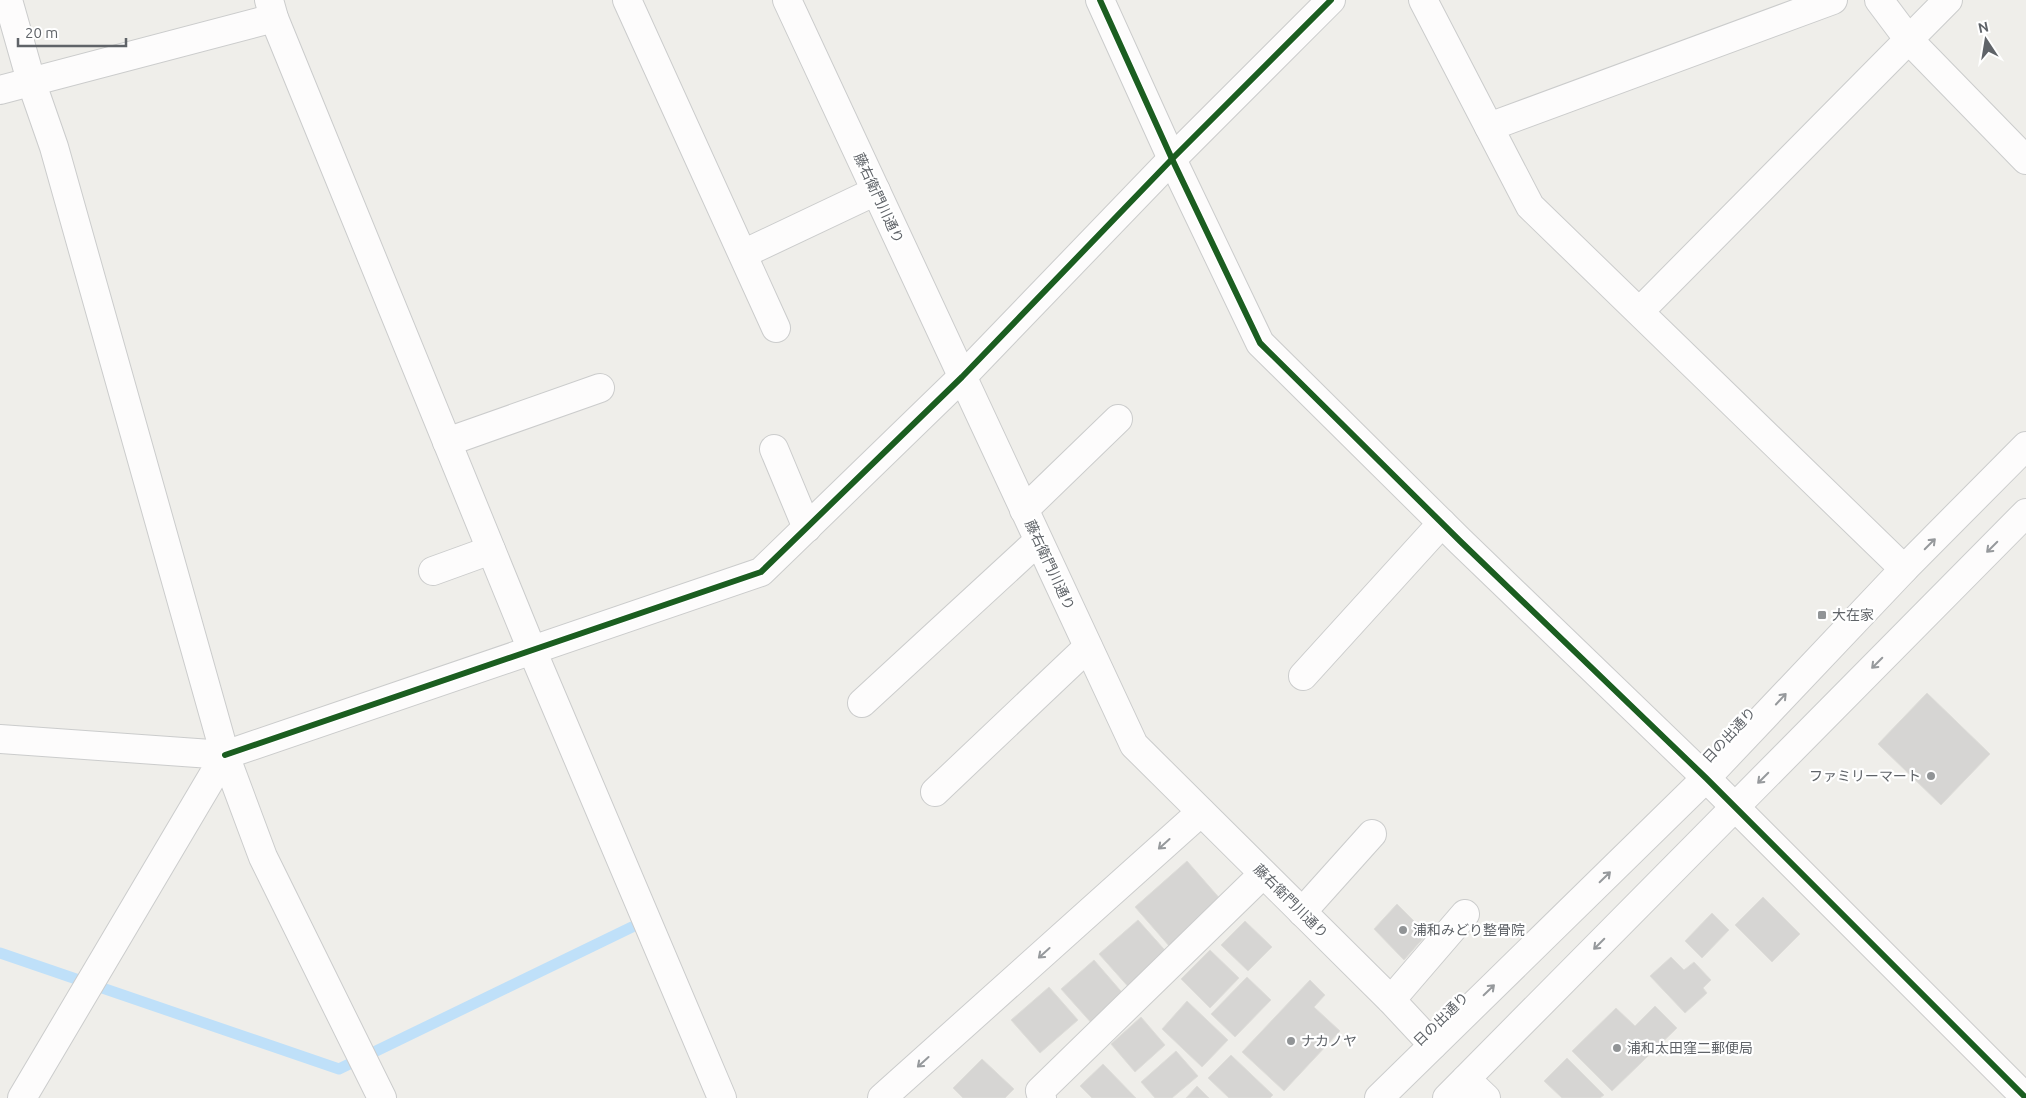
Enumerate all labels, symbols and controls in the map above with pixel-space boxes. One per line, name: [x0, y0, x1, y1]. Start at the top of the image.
scale bar: [18, 15, 125, 47]
north arrow: [1961, 15, 2011, 65]
text: N: [1977, 18, 1990, 36]
text: 20 m: [25, 24, 58, 41]
street label: 藤右衛門川通り: [851, 150, 907, 246]
street label: 藤右衛門川通り: [1022, 517, 1078, 613]
one-way arrow: [1923, 538, 1935, 550]
one-way arrow: [1986, 541, 1998, 554]
place label: 大在家: [1832, 607, 1874, 623]
marker: 大在家: [1816, 609, 1828, 621]
one-way arrow: [1871, 657, 1883, 669]
one-way arrow: [1775, 693, 1787, 705]
street label: 日の出通り: [1699, 704, 1759, 766]
place label: ファミリーマート: [1809, 768, 1921, 784]
marker: ファミリーマート: [1925, 770, 1937, 782]
one-way arrow: [1757, 772, 1769, 784]
one-way arrow: [1158, 839, 1171, 850]
street label: 藤右衛門川通り: [1251, 861, 1331, 941]
one-way arrow: [1599, 871, 1611, 883]
place label: 浦和みどり整骨院: [1413, 922, 1525, 938]
marker: 浦和みどり整骨院: [1397, 924, 1409, 936]
one-way arrow: [1594, 937, 1606, 949]
one-way arrow: [1037, 947, 1050, 959]
one-way arrow: [1483, 984, 1495, 996]
street label: 日の出通り: [1410, 989, 1472, 1049]
place label: ナカノヤ: [1301, 1033, 1357, 1049]
marker: ナカノヤ: [1285, 1035, 1297, 1047]
place label: 浦和太田窪二郵便局: [1627, 1040, 1753, 1056]
marker: 浦和太田窪二郵便局: [1611, 1042, 1623, 1054]
one-way arrow: [916, 1056, 929, 1067]

